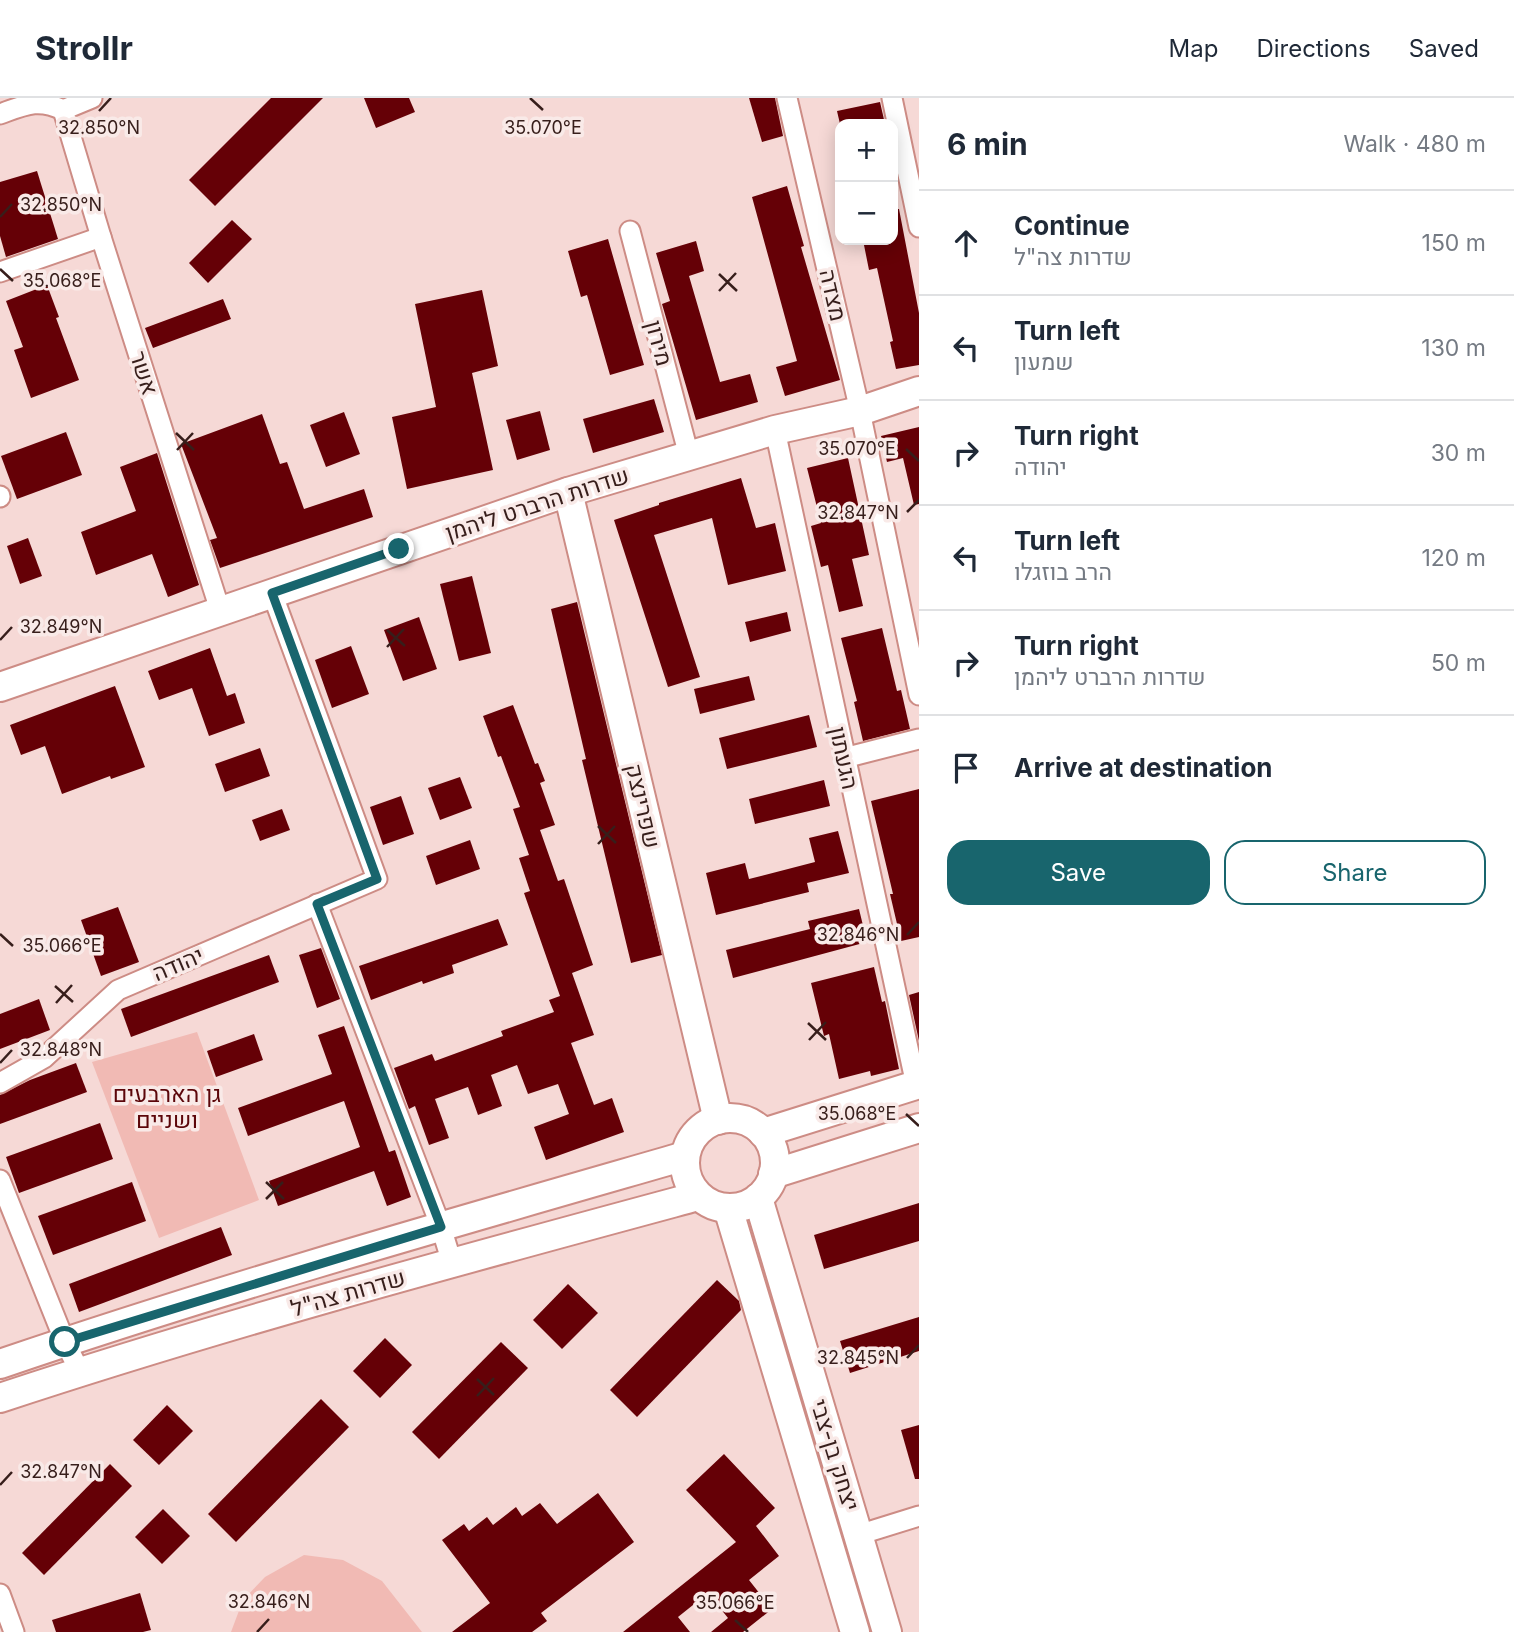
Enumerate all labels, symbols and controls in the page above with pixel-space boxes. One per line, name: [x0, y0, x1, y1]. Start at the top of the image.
text: Strollr: [35, 28, 133, 68]
text: Map: [1169, 34, 1218, 63]
text: Directions: [1256, 34, 1371, 63]
text: Saved: [1409, 34, 1479, 63]
text: 32.850°N: [58, 117, 140, 138]
text: 35.070°E: [504, 117, 582, 138]
map controls: [835, 119, 898, 245]
button: +: [835, 119, 898, 182]
text: 6 min: [947, 126, 1028, 162]
text: Walk · 480 m: [1344, 130, 1486, 158]
button: −: [835, 182, 898, 245]
text: 32.850°N: [20, 194, 102, 215]
text: Continue: [1014, 210, 1130, 241]
icon: ahead: [947, 224, 985, 262]
text: 150 m: [1422, 229, 1486, 257]
text: שדרות צה"ל: [1014, 243, 1132, 271]
street label: מצדה: [813, 266, 853, 324]
text: 35.068°E: [23, 270, 101, 291]
text: Turn left: [1014, 315, 1120, 346]
street label: מירון: [639, 317, 679, 369]
icon: left: [947, 329, 985, 367]
text: 130 m: [1421, 334, 1486, 362]
street label: אשר: [124, 348, 164, 398]
text: שמעון: [1014, 348, 1074, 376]
text: Turn right: [1014, 420, 1139, 451]
icon: right: [947, 434, 985, 472]
text: 35.070°E: [818, 438, 896, 459]
text: 30 m: [1431, 439, 1486, 467]
text: יהודה: [1014, 453, 1067, 481]
street label: שדרות הרברט ליהמן: [442, 461, 632, 547]
text: 32.847°N: [817, 502, 899, 523]
text: Turn left: [1014, 525, 1120, 556]
route end: [383, 533, 414, 564]
icon: left: [947, 539, 985, 577]
text: 120 m: [1421, 544, 1486, 572]
text: הרב בוזגלו: [1014, 558, 1112, 586]
text: 32.849°N: [20, 616, 102, 637]
text: Turn right: [1014, 630, 1139, 661]
icon: right: [947, 644, 985, 682]
text: 50 m: [1431, 649, 1486, 677]
text: שדרות הרברט ליהמן: [1014, 663, 1206, 691]
street label: הגעתון: [824, 724, 864, 792]
icon: arrive: [947, 749, 985, 787]
text: Arrive at destination: [1014, 752, 1273, 783]
street label: שפרינצק: [620, 761, 666, 851]
button: Save: [947, 840, 1210, 905]
button: Share: [1224, 840, 1486, 905]
text: 32.846°N: [817, 924, 899, 945]
text: 35.066°E: [22, 935, 102, 956]
street label: יהודה: [148, 941, 208, 987]
text: 32.848°N: [20, 1039, 102, 1060]
park label: גן הארבעים ושניים: [113, 1080, 221, 1134]
text: 35.068°E: [818, 1103, 896, 1124]
street label: שדרות צה"ל: [288, 1263, 408, 1323]
route start: [49, 1326, 80, 1357]
text: 32.845°N: [817, 1347, 899, 1368]
street label: יצחק בן-צבי: [805, 1396, 865, 1514]
text: 32.847°N: [20, 1461, 102, 1482]
text: 32.846°N: [228, 1591, 310, 1612]
text: 35.066°E: [695, 1592, 775, 1613]

